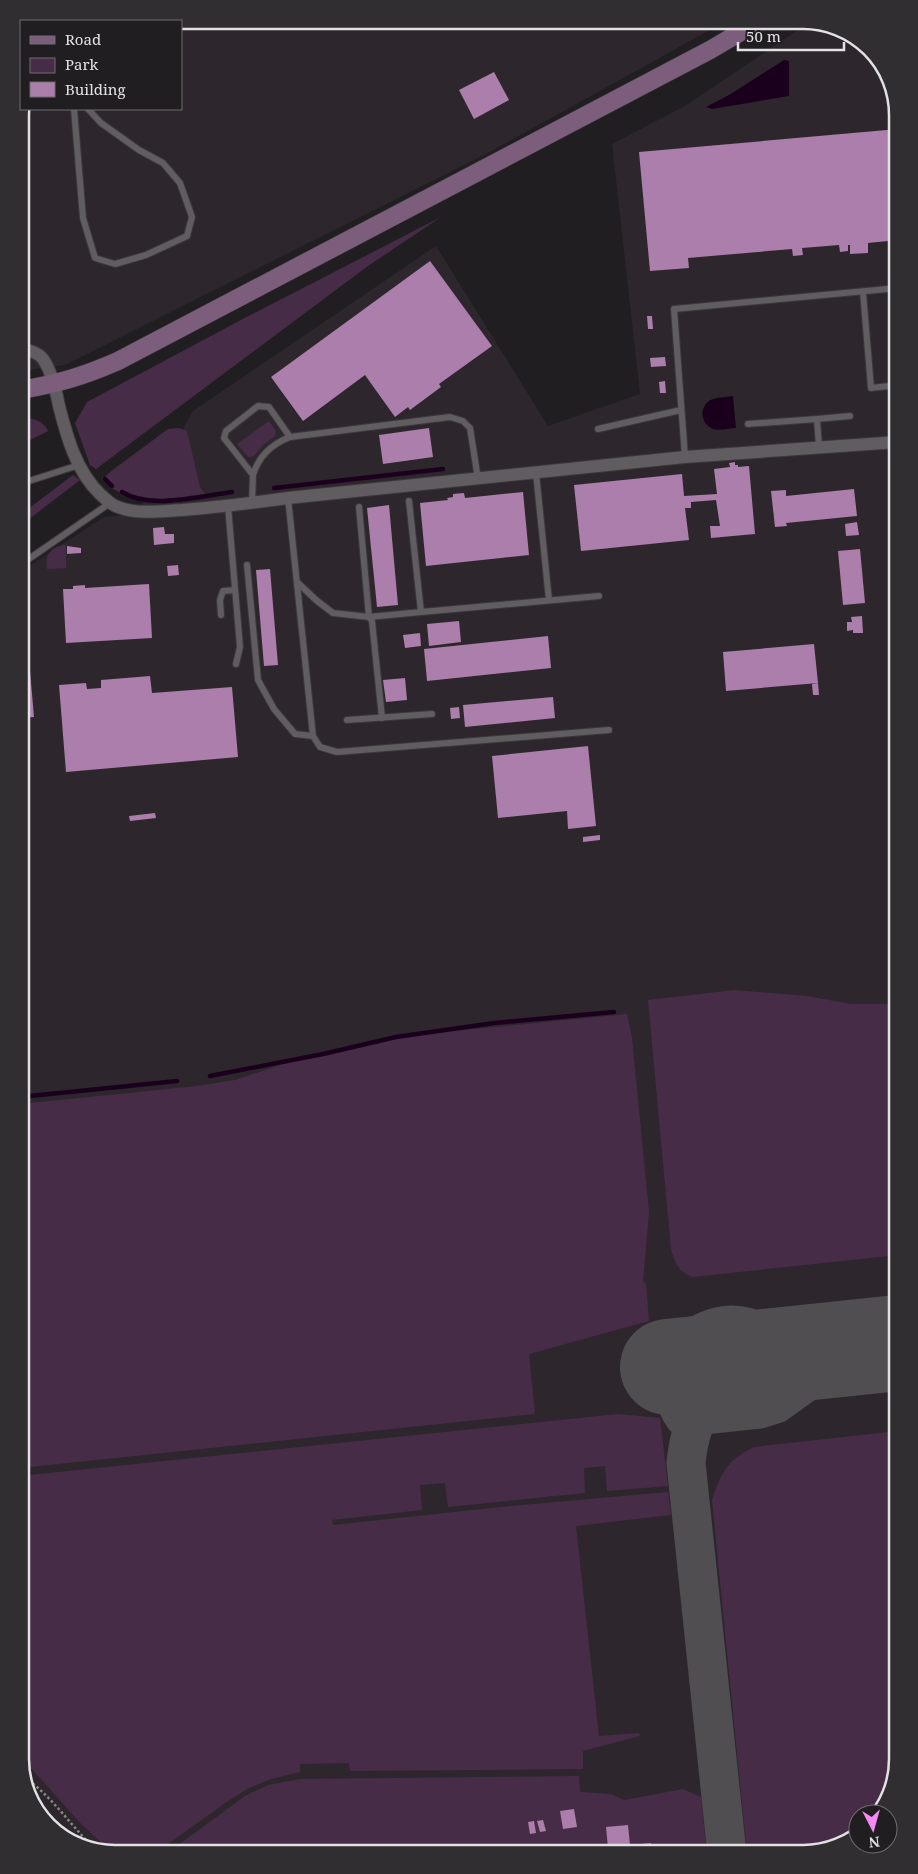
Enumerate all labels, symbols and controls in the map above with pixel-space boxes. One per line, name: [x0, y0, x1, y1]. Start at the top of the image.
legend: [20, 20, 182, 110]
scale bar: [738, 20, 844, 52]
text: 50 m: [746, 26, 781, 46]
text: Road: [65, 29, 101, 49]
text: Park: [65, 54, 99, 74]
text: Building: [65, 79, 126, 99]
north arrow: [848, 1804, 898, 1854]
text: N: [868, 1832, 881, 1852]

